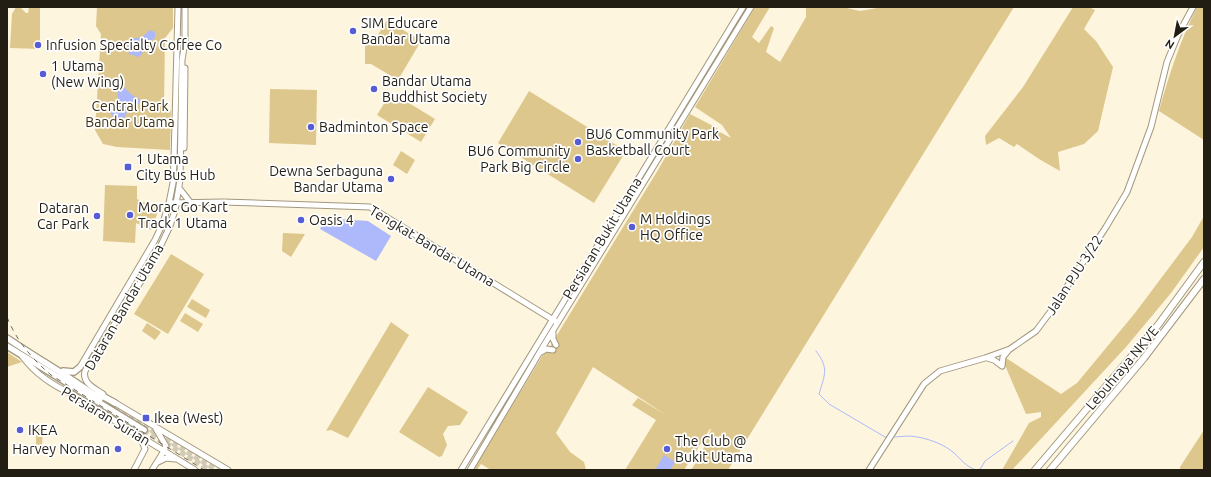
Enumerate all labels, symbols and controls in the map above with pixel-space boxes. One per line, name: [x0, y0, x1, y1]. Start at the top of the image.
place label: SIM Educare Bandar Utama: [361, 15, 451, 47]
north arrow: [1155, 16, 1195, 56]
marker: SIM Educare Bandar Utama: [348, 26, 358, 36]
place label: Infusion Specialty Coffee Co: [46, 37, 222, 53]
text: N: [1163, 37, 1176, 52]
marker: Infusion Specialty Coffee Co: [33, 40, 43, 50]
place label: 1 Utama (New Wing): [51, 58, 124, 90]
marker: 1 Utama (New Wing): [38, 69, 48, 79]
place label: Bandar Utama Buddhist Society: [382, 73, 487, 105]
marker: Bandar Utama Buddhist Society: [369, 84, 379, 94]
park label: Central Park Bandar Utama: [85, 98, 175, 130]
place label: Badminton Space: [319, 119, 429, 135]
marker: Badminton Space: [306, 122, 316, 132]
place label: BU6 Community Park Basketball Court: [586, 126, 719, 158]
marker: BU6 Community Park Basketball Court: [573, 137, 583, 147]
place label: BU6 Community Park Big Circle: [468, 143, 570, 175]
place label: 1 Utama City Bus Hub: [136, 151, 216, 183]
marker: BU6 Community Park Big Circle: [573, 154, 583, 164]
marker: 1 Utama City Bus Hub: [123, 162, 133, 172]
place label: Dewna Serbaguna Bandar Utama: [269, 163, 383, 195]
marker: Dewna Serbaguna Bandar Utama: [386, 174, 396, 184]
street label: Persiaran Bukit Utama: [559, 174, 645, 302]
place label: Morac Go Kart Track 1 Utama: [138, 199, 228, 231]
place label: Dataran Car Park: [37, 200, 89, 232]
street label: Tengkat Bandar Utama: [366, 202, 498, 290]
marker: Morac Go Kart Track 1 Utama: [125, 210, 135, 220]
marker: Dataran Car Park: [92, 211, 102, 221]
place label: M Holdings HQ Office: [640, 211, 711, 243]
place label: Oasis 4: [309, 212, 354, 228]
marker: Oasis 4: [296, 215, 306, 225]
marker: M Holdings HQ Office: [627, 222, 637, 232]
street label: Jalan PJU 3/22: [1042, 232, 1106, 318]
street label: Dataran Bandar Utama: [81, 241, 167, 373]
street label: Lebuhraya NKVE: [1082, 323, 1162, 413]
street label: Persiaran Surian: [59, 383, 153, 449]
place label: Ikea (West): [154, 410, 223, 426]
marker: Ikea (West): [141, 413, 151, 423]
place label: IKEA: [28, 422, 57, 438]
marker: IKEA: [15, 425, 25, 435]
place label: The Club @ Bukit Utama: [675, 433, 753, 465]
place label: Harvey Norman: [12, 441, 110, 457]
marker: Harvey Norman: [113, 444, 123, 454]
marker: The Club @ Bukit Utama: [662, 444, 672, 454]

